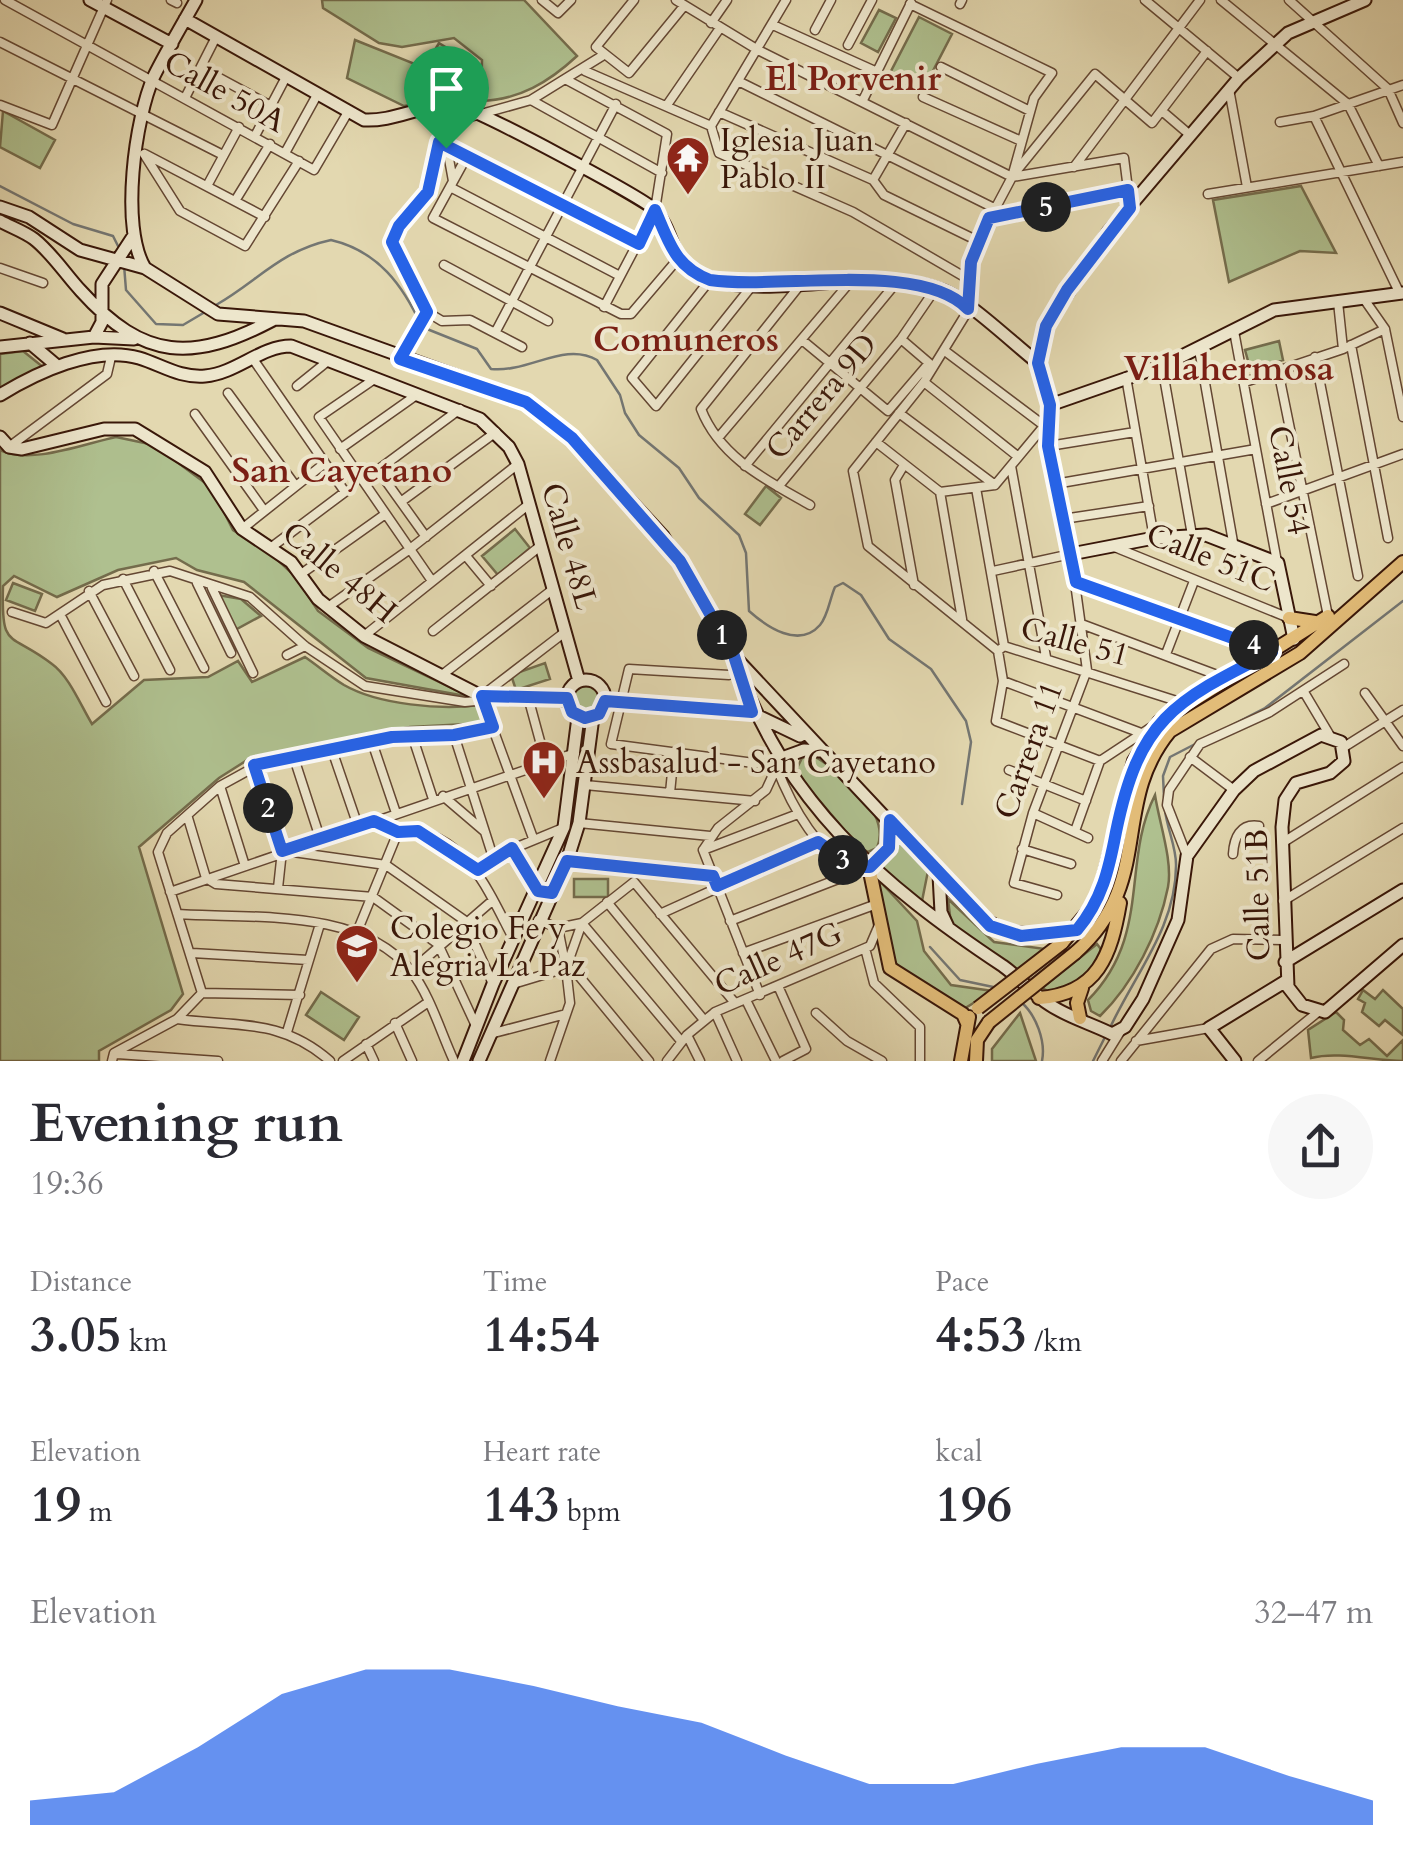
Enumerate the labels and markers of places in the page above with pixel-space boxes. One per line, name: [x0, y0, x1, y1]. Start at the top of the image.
pin: [404, 46, 489, 149]
place label: Iglesia Juan Pablo II: [720, 119, 874, 200]
temple icon: Iglesia Juan Pablo II: [665, 135, 711, 196]
pin: 5: [1021, 182, 1071, 232]
pin: 1: [697, 610, 747, 660]
pin: 4: [1229, 620, 1279, 670]
hospital icon: Assbasalud - San Cayetano: [521, 739, 567, 800]
place label: Assbasalud - San Cayetano: [576, 741, 936, 785]
pin: 2: [243, 783, 293, 833]
pin: 3: [818, 835, 868, 885]
place label: Colegio Fe y Alegria La Paz: [390, 907, 585, 988]
school or university icon: Colegio Fe y Alegria La Paz: [334, 923, 380, 984]

